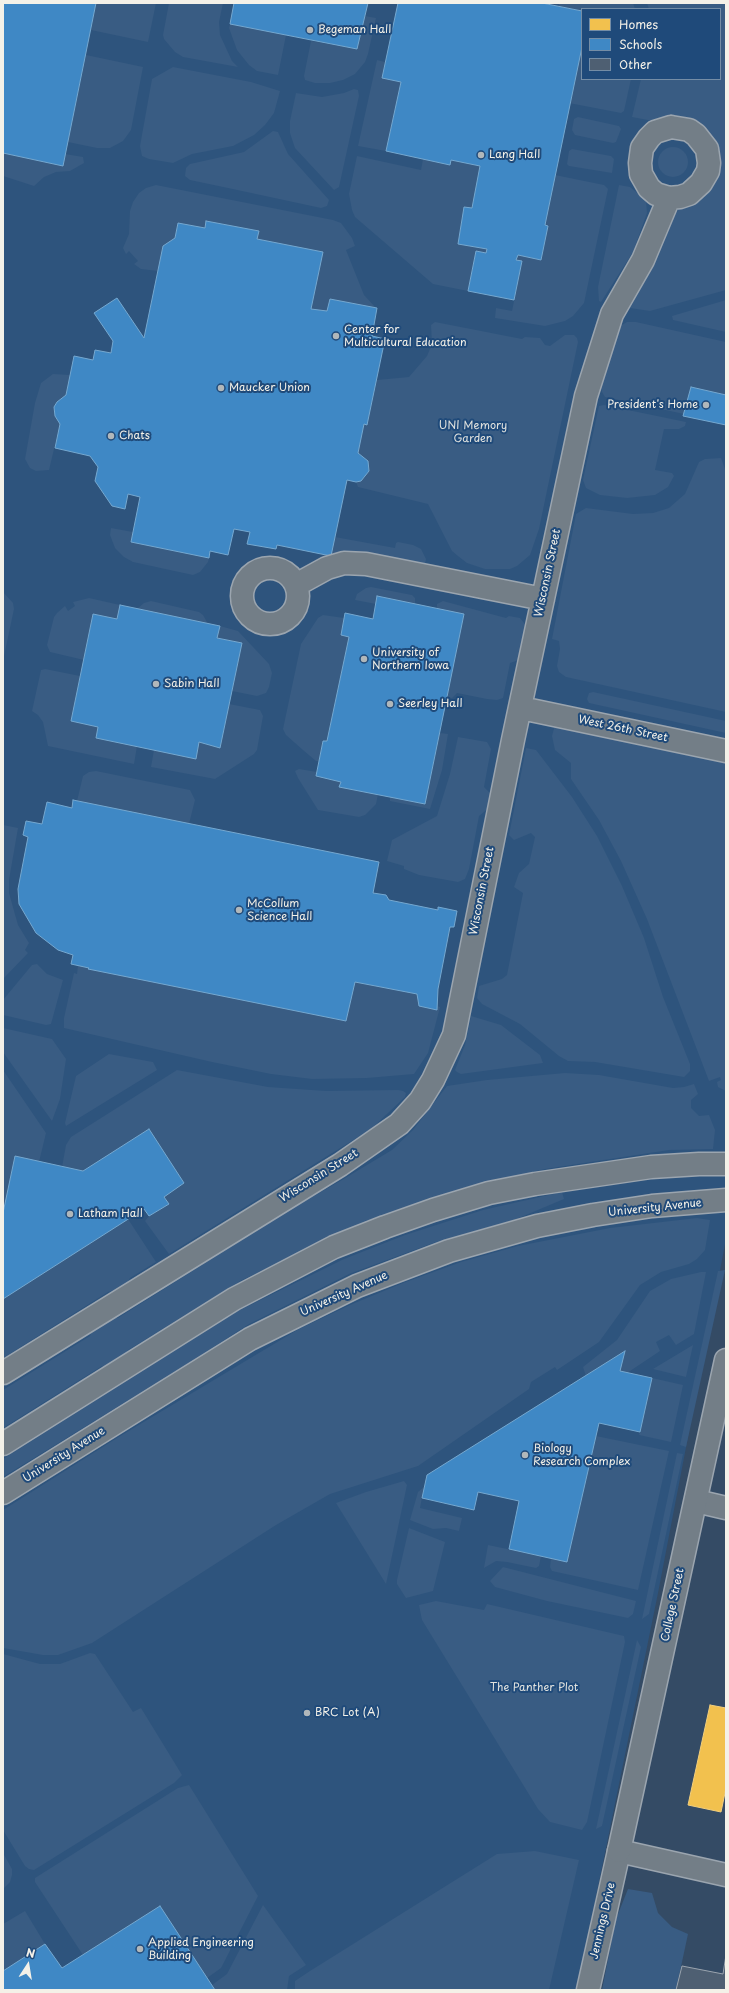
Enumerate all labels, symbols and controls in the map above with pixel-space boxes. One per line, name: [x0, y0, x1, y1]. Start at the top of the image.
legend: [581, 8, 721, 80]
text: Homes: [619, 15, 658, 33]
place label: Begeman Hall: [318, 23, 391, 37]
marker: Begeman Hall: [305, 25, 315, 35]
text: Schools: [619, 35, 662, 53]
text: Other: [619, 55, 652, 73]
place label: Lang Hall: [489, 148, 540, 162]
marker: Lang Hall: [476, 150, 486, 160]
place label: Center for Multicultural Education: [344, 323, 467, 349]
marker: Center for Multicultural Education: [331, 331, 341, 341]
place label: Maucker Union: [229, 381, 310, 395]
marker: Maucker Union: [216, 383, 226, 393]
place label: President's Home: [607, 398, 698, 412]
marker: President's Home: [701, 400, 711, 410]
park label: UNI Memory Garden: [439, 419, 507, 445]
place label: Chats: [119, 429, 150, 443]
marker: Chats: [106, 431, 116, 441]
street label: Wisconsin Street: [532, 528, 564, 618]
place label: University of Northern Iowa: [372, 646, 449, 672]
marker: University of Northern Iowa: [359, 654, 369, 664]
place label: Sabin Hall: [164, 677, 219, 691]
marker: Sabin Hall: [151, 679, 161, 689]
place label: Seerley Hall: [398, 697, 462, 711]
marker: Seerley Hall: [385, 699, 395, 709]
street label: West 26th Street: [577, 713, 669, 745]
street label: Wisconsin Street: [467, 846, 497, 936]
place label: McCollum Science Hall: [247, 897, 312, 923]
marker: McCollum Science Hall: [234, 905, 244, 915]
street label: Wisconsin Street: [277, 1147, 361, 1205]
street label: University Avenue: [608, 1197, 702, 1219]
place label: Latham Hall: [78, 1207, 143, 1221]
marker: Latham Hall: [65, 1209, 75, 1219]
street label: University Avenue: [298, 1269, 390, 1319]
street label: University Avenue: [21, 1424, 107, 1486]
place label: Biology Research Complex: [533, 1442, 630, 1468]
marker: Biology Research Complex: [520, 1450, 530, 1460]
street label: College Street: [659, 1567, 687, 1643]
park label: The Panther Plot: [490, 1681, 578, 1695]
place label: BRC Lot (A): [315, 1706, 380, 1720]
marker: BRC Lot (A): [302, 1708, 312, 1718]
street label: Jennings Drive: [588, 1881, 618, 1961]
place label: Applied Engineering Building: [148, 1936, 254, 1962]
text: N: [25, 1944, 37, 1962]
marker: Applied Engineering Building: [135, 1944, 145, 1954]
north arrow: [8, 1945, 48, 1985]

